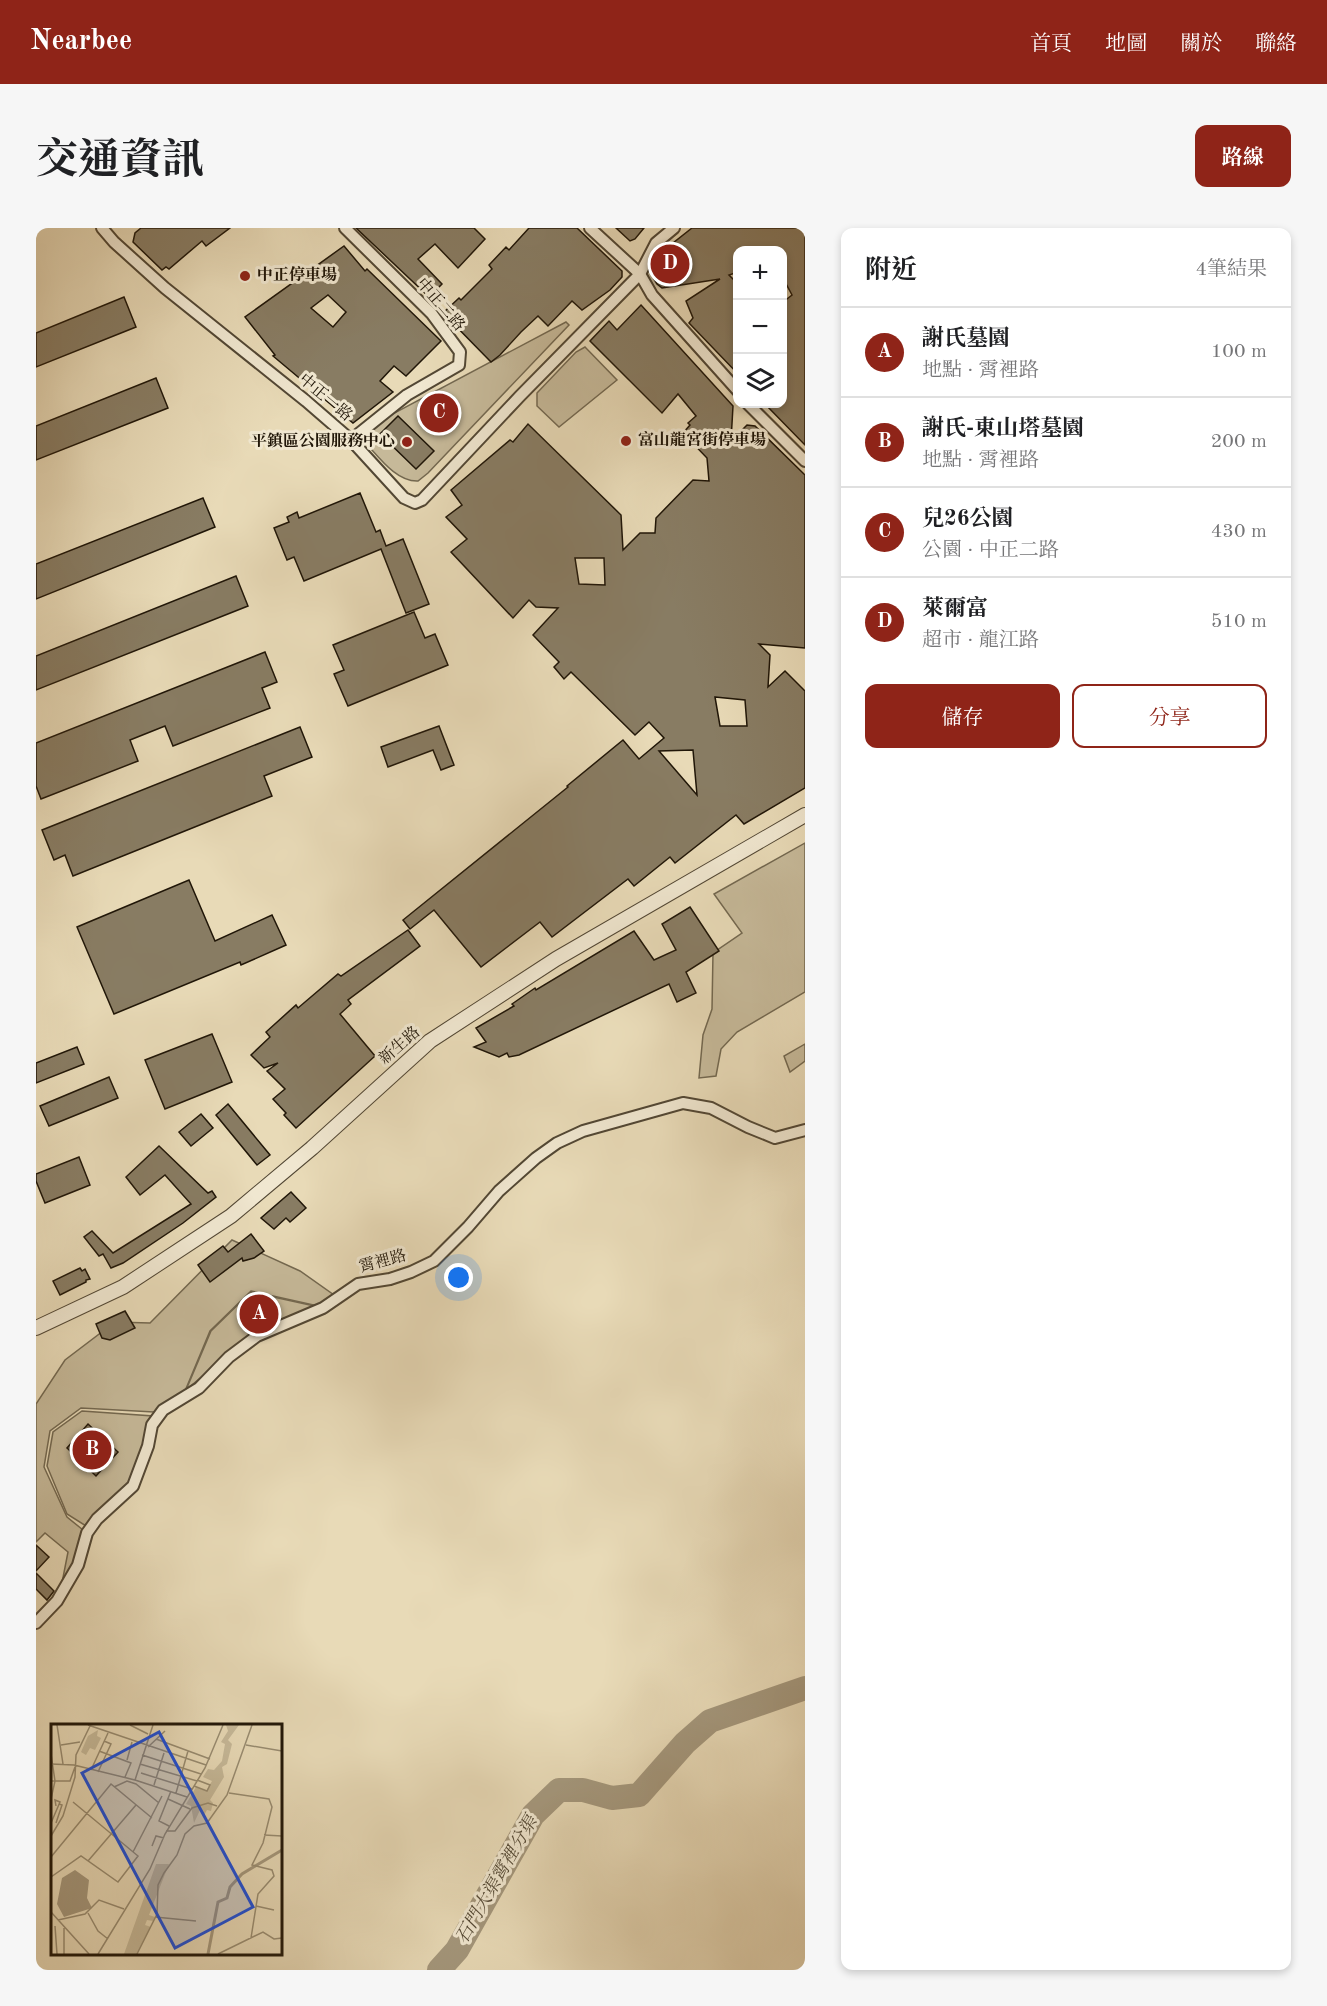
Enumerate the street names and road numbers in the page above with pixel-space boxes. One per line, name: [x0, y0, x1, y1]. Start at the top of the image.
street label: 中正二路: [413, 274, 469, 334]
street label: 中正一路: [295, 370, 356, 425]
street label: 新生路: [375, 1023, 423, 1068]
street label: 霄裡路: [357, 1246, 408, 1276]

